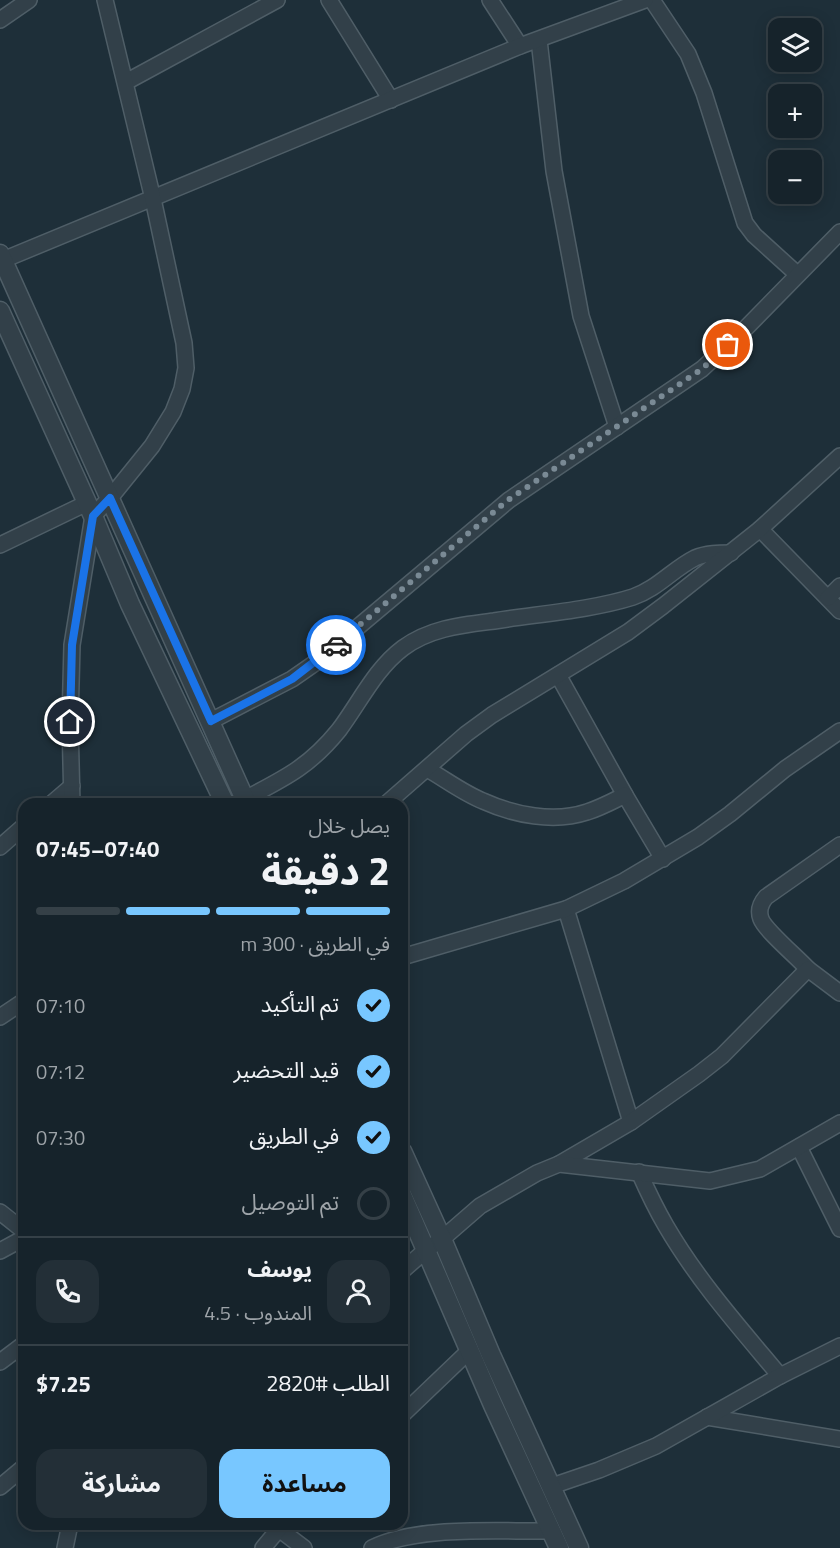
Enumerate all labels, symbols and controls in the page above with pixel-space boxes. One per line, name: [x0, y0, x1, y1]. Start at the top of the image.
map controls: [768, 18, 822, 204]
button: layers: [768, 18, 822, 72]
button: +: [768, 84, 822, 138]
button: −: [768, 150, 822, 204]
pin: [702, 319, 753, 370]
icon: bag: [711, 328, 744, 361]
courier: [306, 615, 366, 675]
icon: car: [320, 629, 353, 662]
pin: [44, 696, 95, 747]
icon: home: [53, 705, 86, 738]
text: يصل خلال: [308, 810, 390, 841]
text: 07:40–07:45: [36, 832, 159, 866]
text: 2 دقيقة: [261, 841, 390, 900]
text: في الطريق · 300 m: [240, 928, 390, 959]
text: تم التأكيد: [261, 987, 339, 1021]
icon: check: [357, 989, 390, 1022]
text: 07:10: [36, 990, 85, 1021]
text: قيد التحضير: [233, 1053, 339, 1087]
icon: check: [357, 1055, 390, 1088]
text: 07:12: [36, 1056, 85, 1087]
text: في الطريق: [249, 1119, 339, 1153]
icon: check: [357, 1121, 390, 1154]
text: 07:30: [36, 1122, 85, 1153]
text: تم التوصيل: [242, 1185, 339, 1219]
text: يوسف: [247, 1252, 312, 1286]
button: phone: [36, 1260, 99, 1323]
button: person: [327, 1260, 390, 1323]
text: المندوب · 4.5: [204, 1297, 312, 1328]
text: الطلب #2820: [266, 1366, 390, 1400]
text: $7.25: [36, 1367, 91, 1401]
button: مشاركة: [36, 1449, 207, 1518]
button: مساعدة: [219, 1449, 390, 1518]

